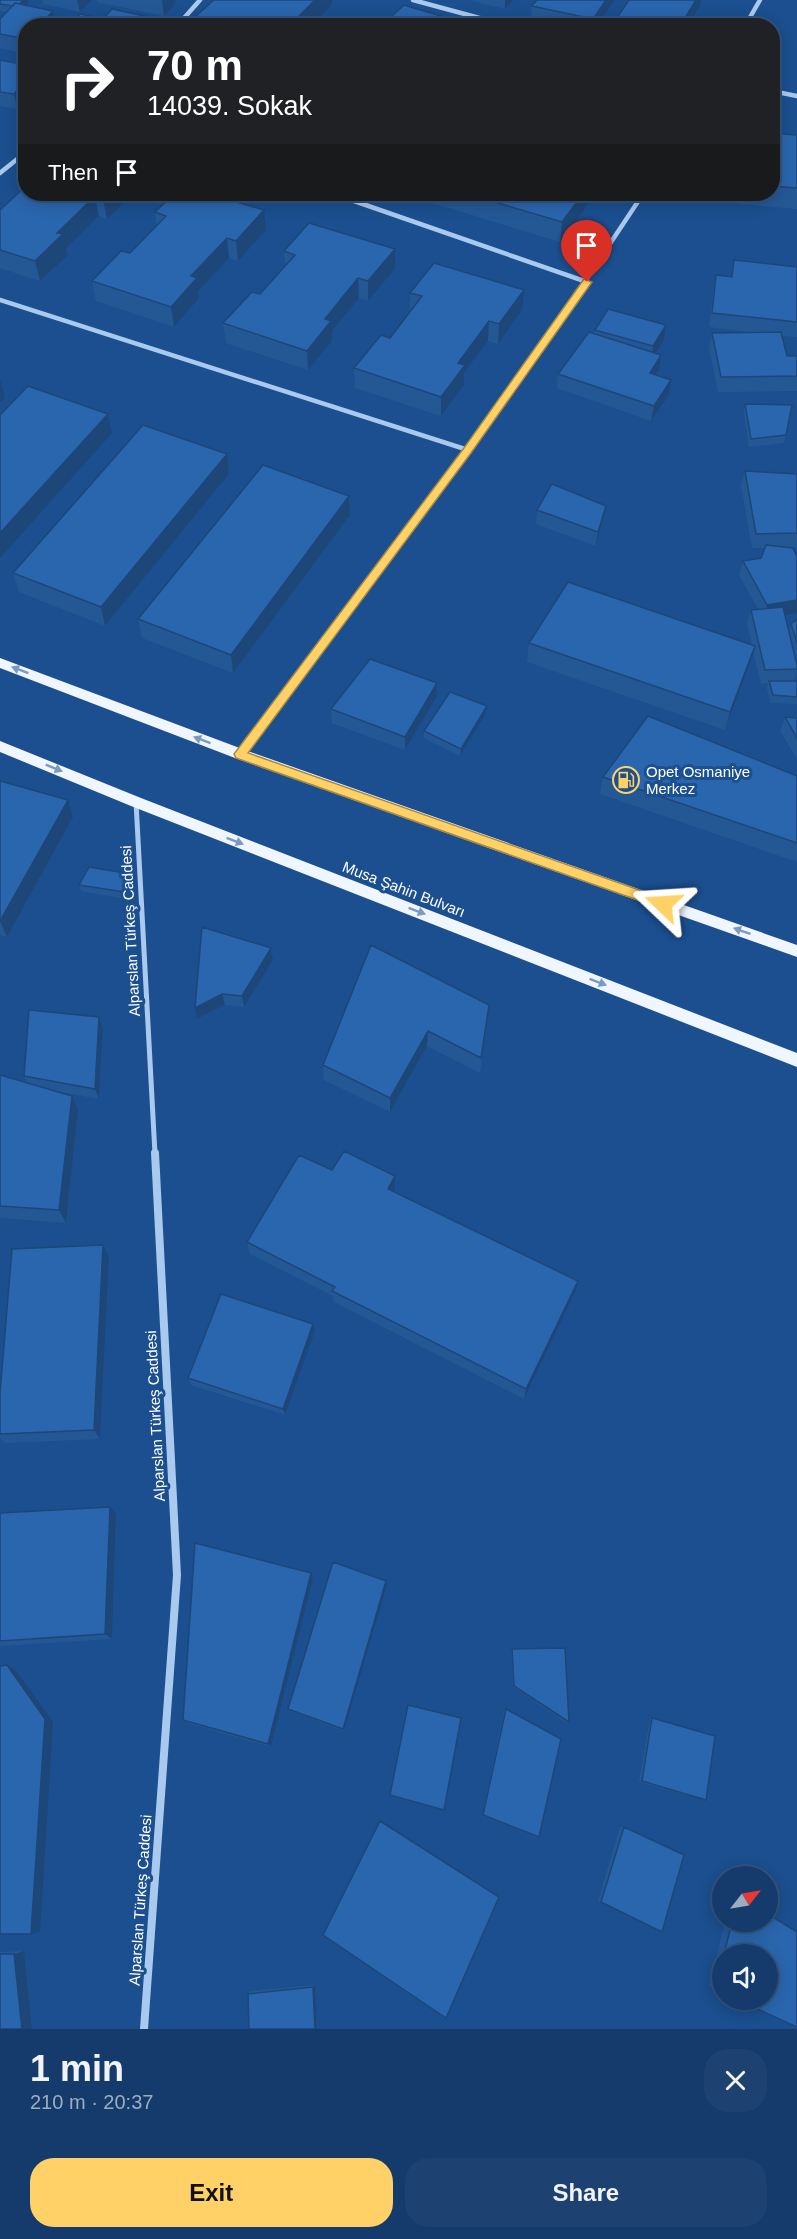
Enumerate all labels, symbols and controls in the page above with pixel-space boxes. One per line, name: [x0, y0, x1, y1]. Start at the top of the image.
icon: right: [48, 42, 126, 120]
text: 70 m: [147, 42, 243, 89]
text: 14039. Sokak: [147, 91, 312, 121]
icon: arrive: [110, 156, 143, 189]
text: Then: [48, 160, 98, 185]
pin: [561, 220, 612, 282]
icon: arrive: [570, 229, 603, 262]
one-way arrow: [10, 665, 28, 675]
one-way arrow: [193, 735, 211, 744]
place label: Opet Osmaniye Merkez: [646, 763, 750, 797]
one-way arrow: [45, 764, 63, 773]
fuel station icon: Opet Osmaniye Merkez: [611, 765, 641, 795]
one-way arrow: [226, 836, 244, 846]
street label: Alparslan Türkeş Caddesi: [117, 845, 143, 1017]
street label: Musa Şahin Bulvarı: [340, 858, 468, 920]
position arrow: [631, 872, 695, 936]
one-way arrow: [408, 907, 426, 917]
one-way arrow: [733, 926, 751, 936]
one-way arrow: [590, 978, 608, 988]
street label: Alparslan Türkeş Caddesi: [142, 1330, 168, 1502]
street label: Alparslan Türkeş Caddesi: [126, 1814, 154, 1986]
north arrow: [712, 1866, 778, 1932]
map controls: [712, 1866, 778, 2010]
button: sound: [712, 1944, 778, 2010]
text: 1 min: [30, 2048, 124, 2089]
button: close: [704, 2049, 767, 2112]
text: 210 m · 20:37: [30, 2091, 153, 2113]
button: Exit: [30, 2158, 393, 2227]
button: Share: [405, 2158, 767, 2227]

